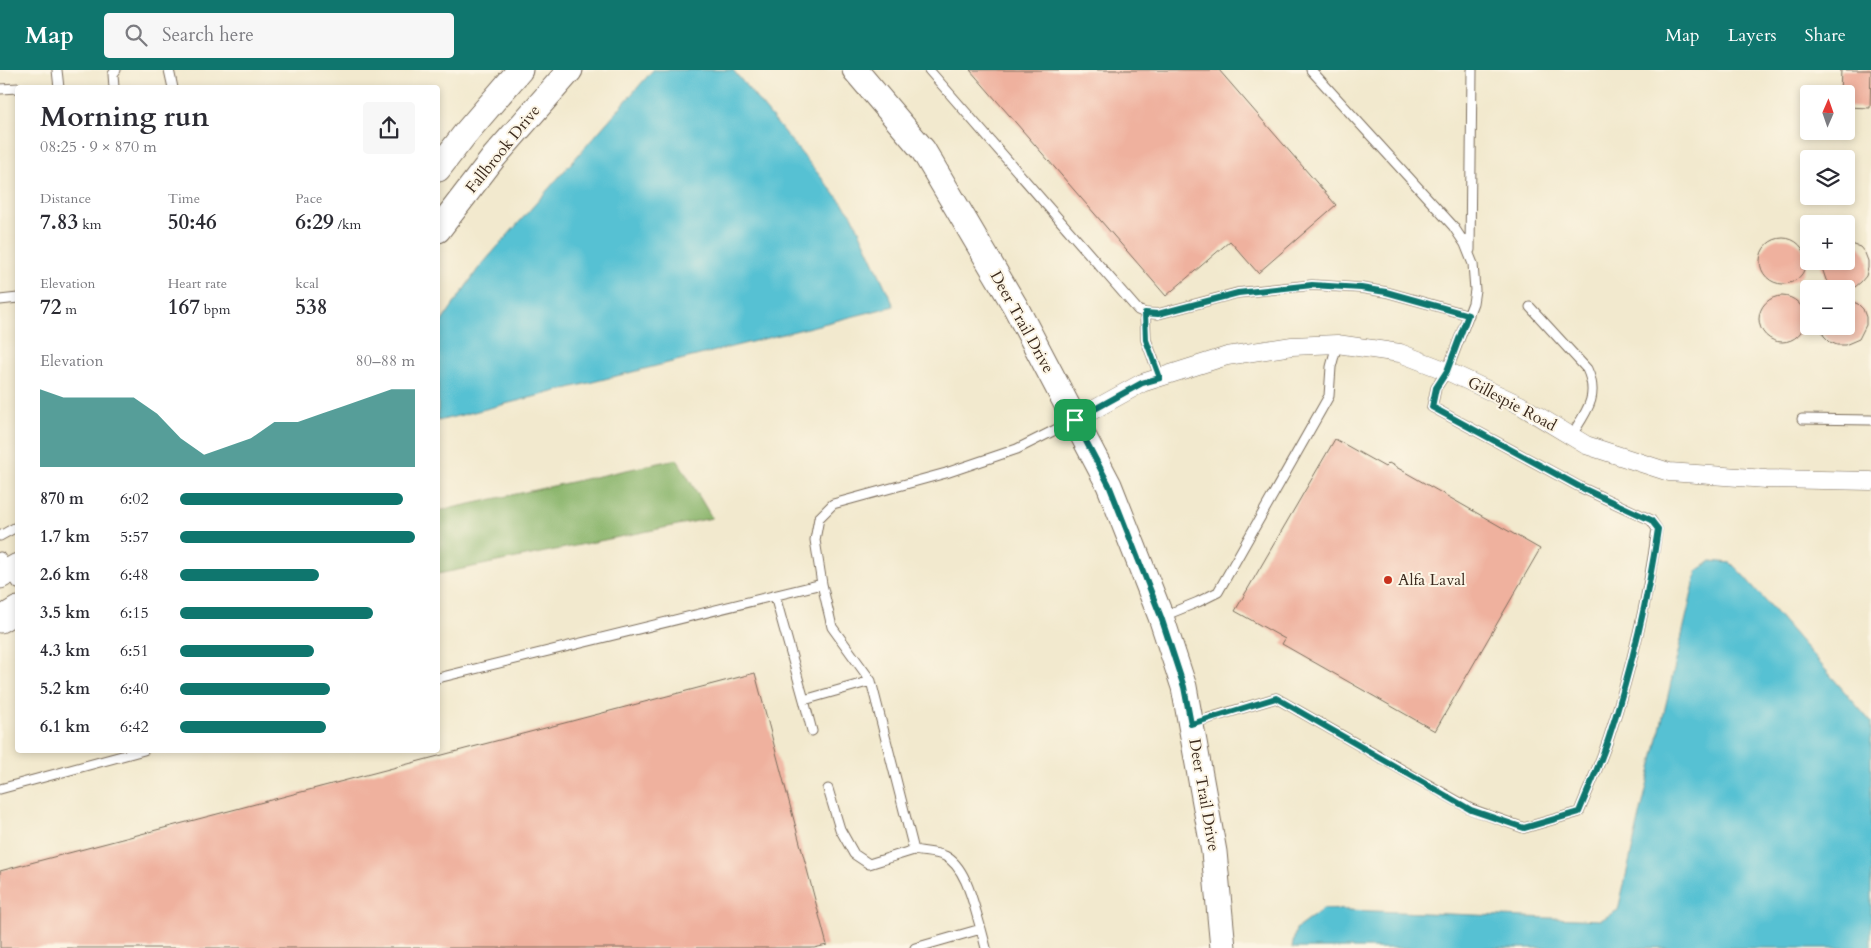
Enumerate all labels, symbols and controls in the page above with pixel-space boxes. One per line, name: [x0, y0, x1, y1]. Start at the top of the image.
search box: [104, 13, 454, 58]
text: Map: [25, 19, 74, 52]
icon: search: [122, 21, 150, 49]
text: Search here: [162, 22, 254, 48]
text: Map: [1665, 23, 1700, 48]
text: Layers: [1728, 23, 1777, 48]
text: Share: [1805, 23, 1846, 48]
north arrow: [1800, 85, 1855, 140]
map controls: [1800, 85, 1855, 335]
text: Morning run: [40, 98, 209, 136]
street label: Fallbrook Drive: [461, 100, 545, 198]
button: share: [363, 102, 415, 154]
text: 08:25 · 9 × 870 m: [40, 136, 157, 158]
button: layers: [1800, 150, 1855, 205]
text: Distance: [40, 189, 91, 208]
text: Time: [168, 189, 200, 208]
text: Pace: [295, 189, 322, 208]
text: 7.83: [40, 208, 78, 237]
text: 50:46: [168, 208, 217, 237]
text: 6:29: [295, 208, 334, 237]
text: km: [78, 215, 101, 234]
text: /km: [334, 215, 361, 234]
button: +: [1800, 215, 1855, 270]
street label: Deer Trail Drive: [985, 267, 1059, 377]
text: Elevation: [40, 274, 96, 293]
text: Heart rate: [168, 274, 227, 293]
text: kcal: [295, 274, 319, 293]
button: −: [1800, 280, 1855, 335]
text: 72: [40, 293, 62, 322]
text: 167: [168, 293, 200, 322]
text: 538: [295, 293, 328, 322]
text: m: [62, 300, 77, 319]
text: bpm: [200, 300, 231, 319]
text: Elevation: [40, 350, 104, 372]
text: 80–88 m: [356, 350, 415, 372]
street label: Gillespie Road: [1464, 371, 1561, 437]
pin: [1054, 399, 1096, 441]
icon: arrive: [1061, 406, 1089, 434]
text: 870 m: [40, 488, 84, 510]
text: 6:02: [120, 488, 149, 510]
text: 1.7 km: [40, 526, 90, 548]
text: 5:57: [120, 526, 149, 548]
text: 2.6 km: [40, 564, 90, 586]
text: 6:48: [120, 564, 149, 586]
place label: Alfa Laval: [1398, 569, 1465, 591]
marker: Alfa Laval: [1382, 574, 1394, 586]
text: 3.5 km: [40, 602, 90, 624]
text: 6:15: [120, 602, 149, 624]
text: 4.3 km: [40, 640, 90, 662]
text: 6:51: [120, 640, 149, 662]
text: 5.2 km: [40, 678, 90, 700]
text: 6:40: [120, 678, 149, 700]
text: 6.1 km: [40, 716, 90, 738]
text: 6:42: [120, 716, 149, 738]
street label: Deer Trail Drive: [1183, 737, 1225, 853]

